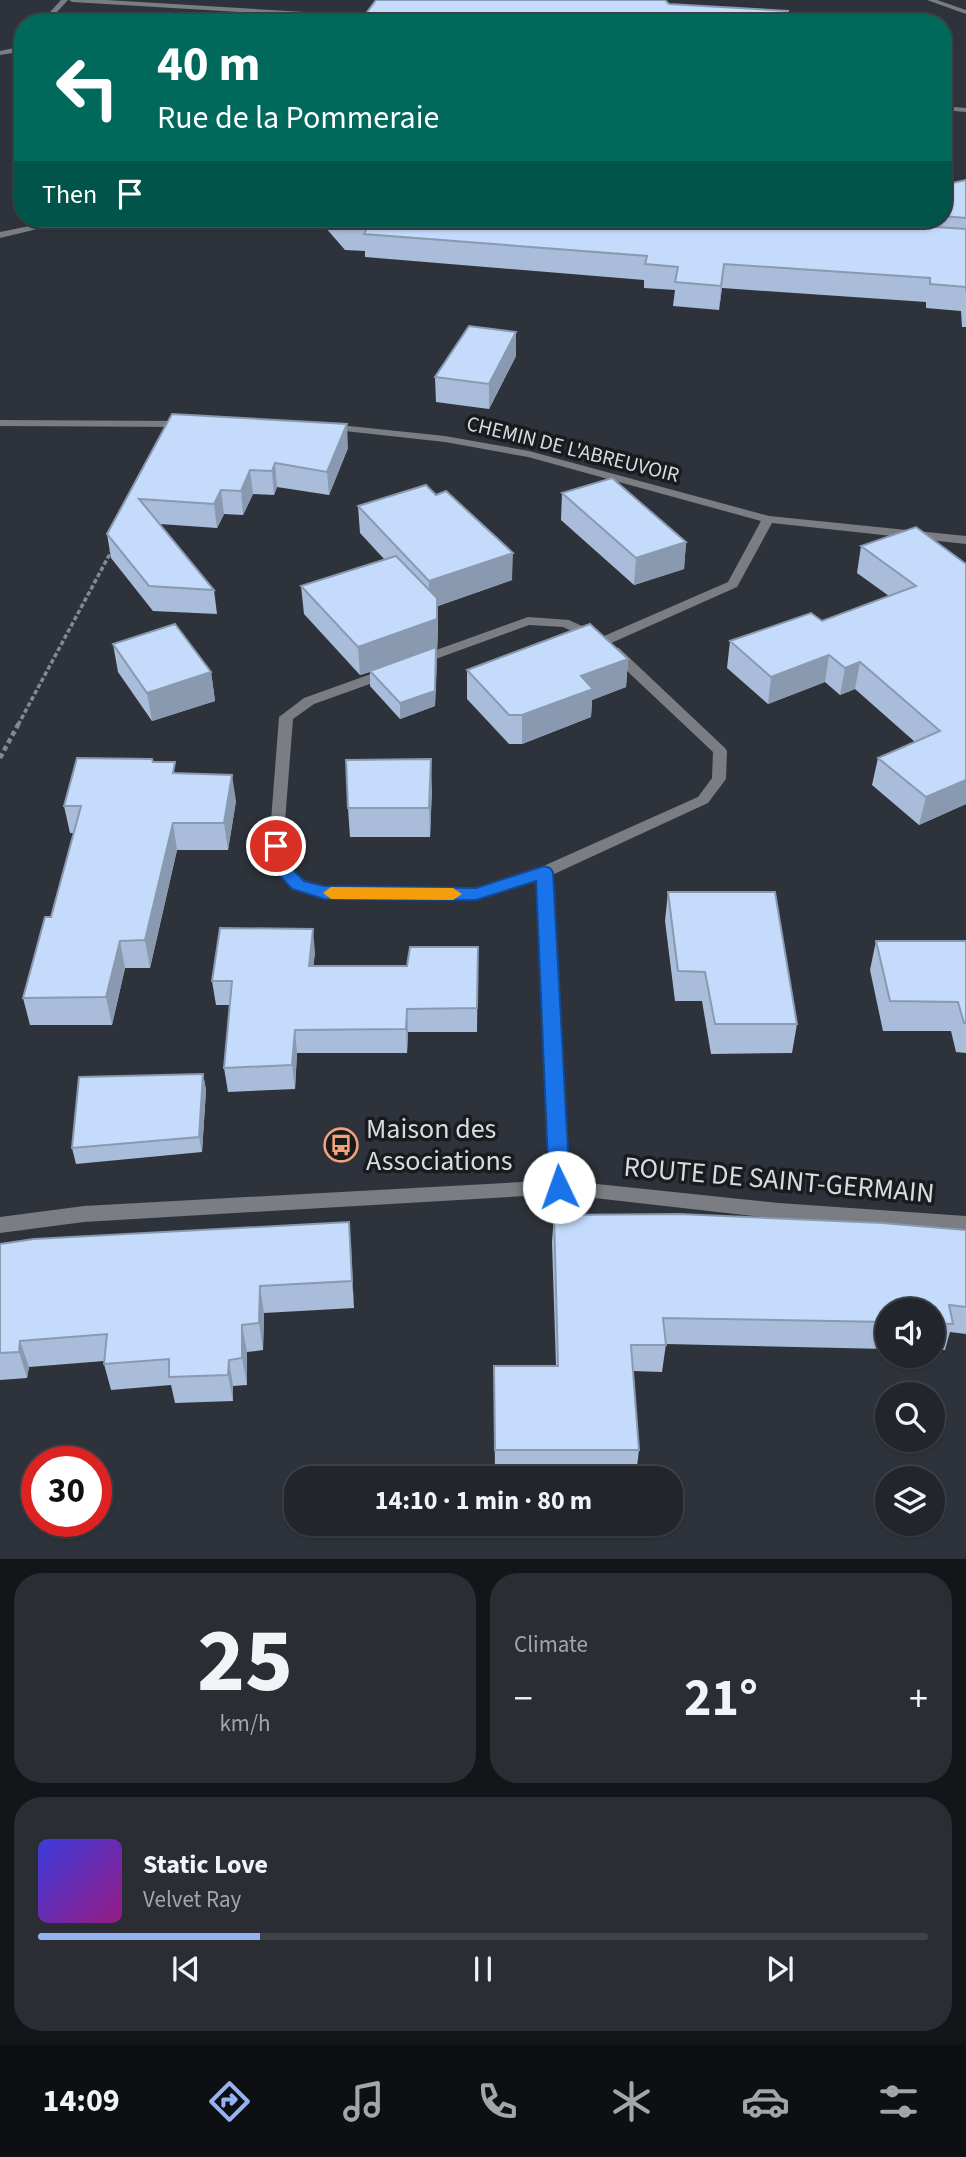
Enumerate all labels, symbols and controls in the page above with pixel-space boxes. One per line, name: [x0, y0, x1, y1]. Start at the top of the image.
text: 40 m: [157, 30, 261, 100]
icon: left: [42, 42, 133, 133]
text: Rue de la Pommeraie: [157, 95, 439, 141]
icon: arrive: [111, 175, 149, 213]
text: Then: [42, 176, 97, 213]
street label: CHEMIN DE L'ABREUVOIR: [464, 408, 683, 490]
pin: [246, 816, 306, 876]
icon: arrive: [257, 827, 295, 865]
place label: Maison des Associations: [366, 1109, 512, 1181]
bus stop icon: Maison des Associations: [322, 1126, 360, 1164]
street label: ROUTE DE SAINT-GERMAIN: [622, 1146, 936, 1214]
position arrow: [522, 1150, 596, 1224]
map controls: [875, 1298, 945, 1536]
button: sound: [875, 1298, 945, 1368]
button: search: [875, 1382, 945, 1452]
speed limit sign: 30: [21, 1446, 112, 1537]
button: layers: [875, 1466, 945, 1536]
text: 14:10 · 1 min · 80 m: [375, 1482, 592, 1519]
text: 25: [197, 1597, 293, 1726]
text: Climate: [514, 1628, 588, 1661]
text: 21°: [684, 1662, 758, 1736]
text: −: [514, 1672, 533, 1726]
text: +: [909, 1672, 928, 1726]
text: km/h: [219, 1707, 271, 1740]
text: Static Love: [143, 1846, 268, 1883]
text: Velvet Ray: [143, 1883, 241, 1916]
icon: previous: [167, 1950, 205, 1988]
icon: pause: [464, 1950, 502, 1988]
icon: next: [761, 1950, 799, 1988]
icon: directions: [205, 2077, 254, 2126]
icon: music: [339, 2077, 388, 2126]
icon: phone: [473, 2077, 522, 2126]
icon: climate: [607, 2077, 656, 2126]
icon: car: [741, 2077, 790, 2126]
icon: filters: [874, 2077, 923, 2126]
text: 14:09: [42, 2078, 120, 2124]

